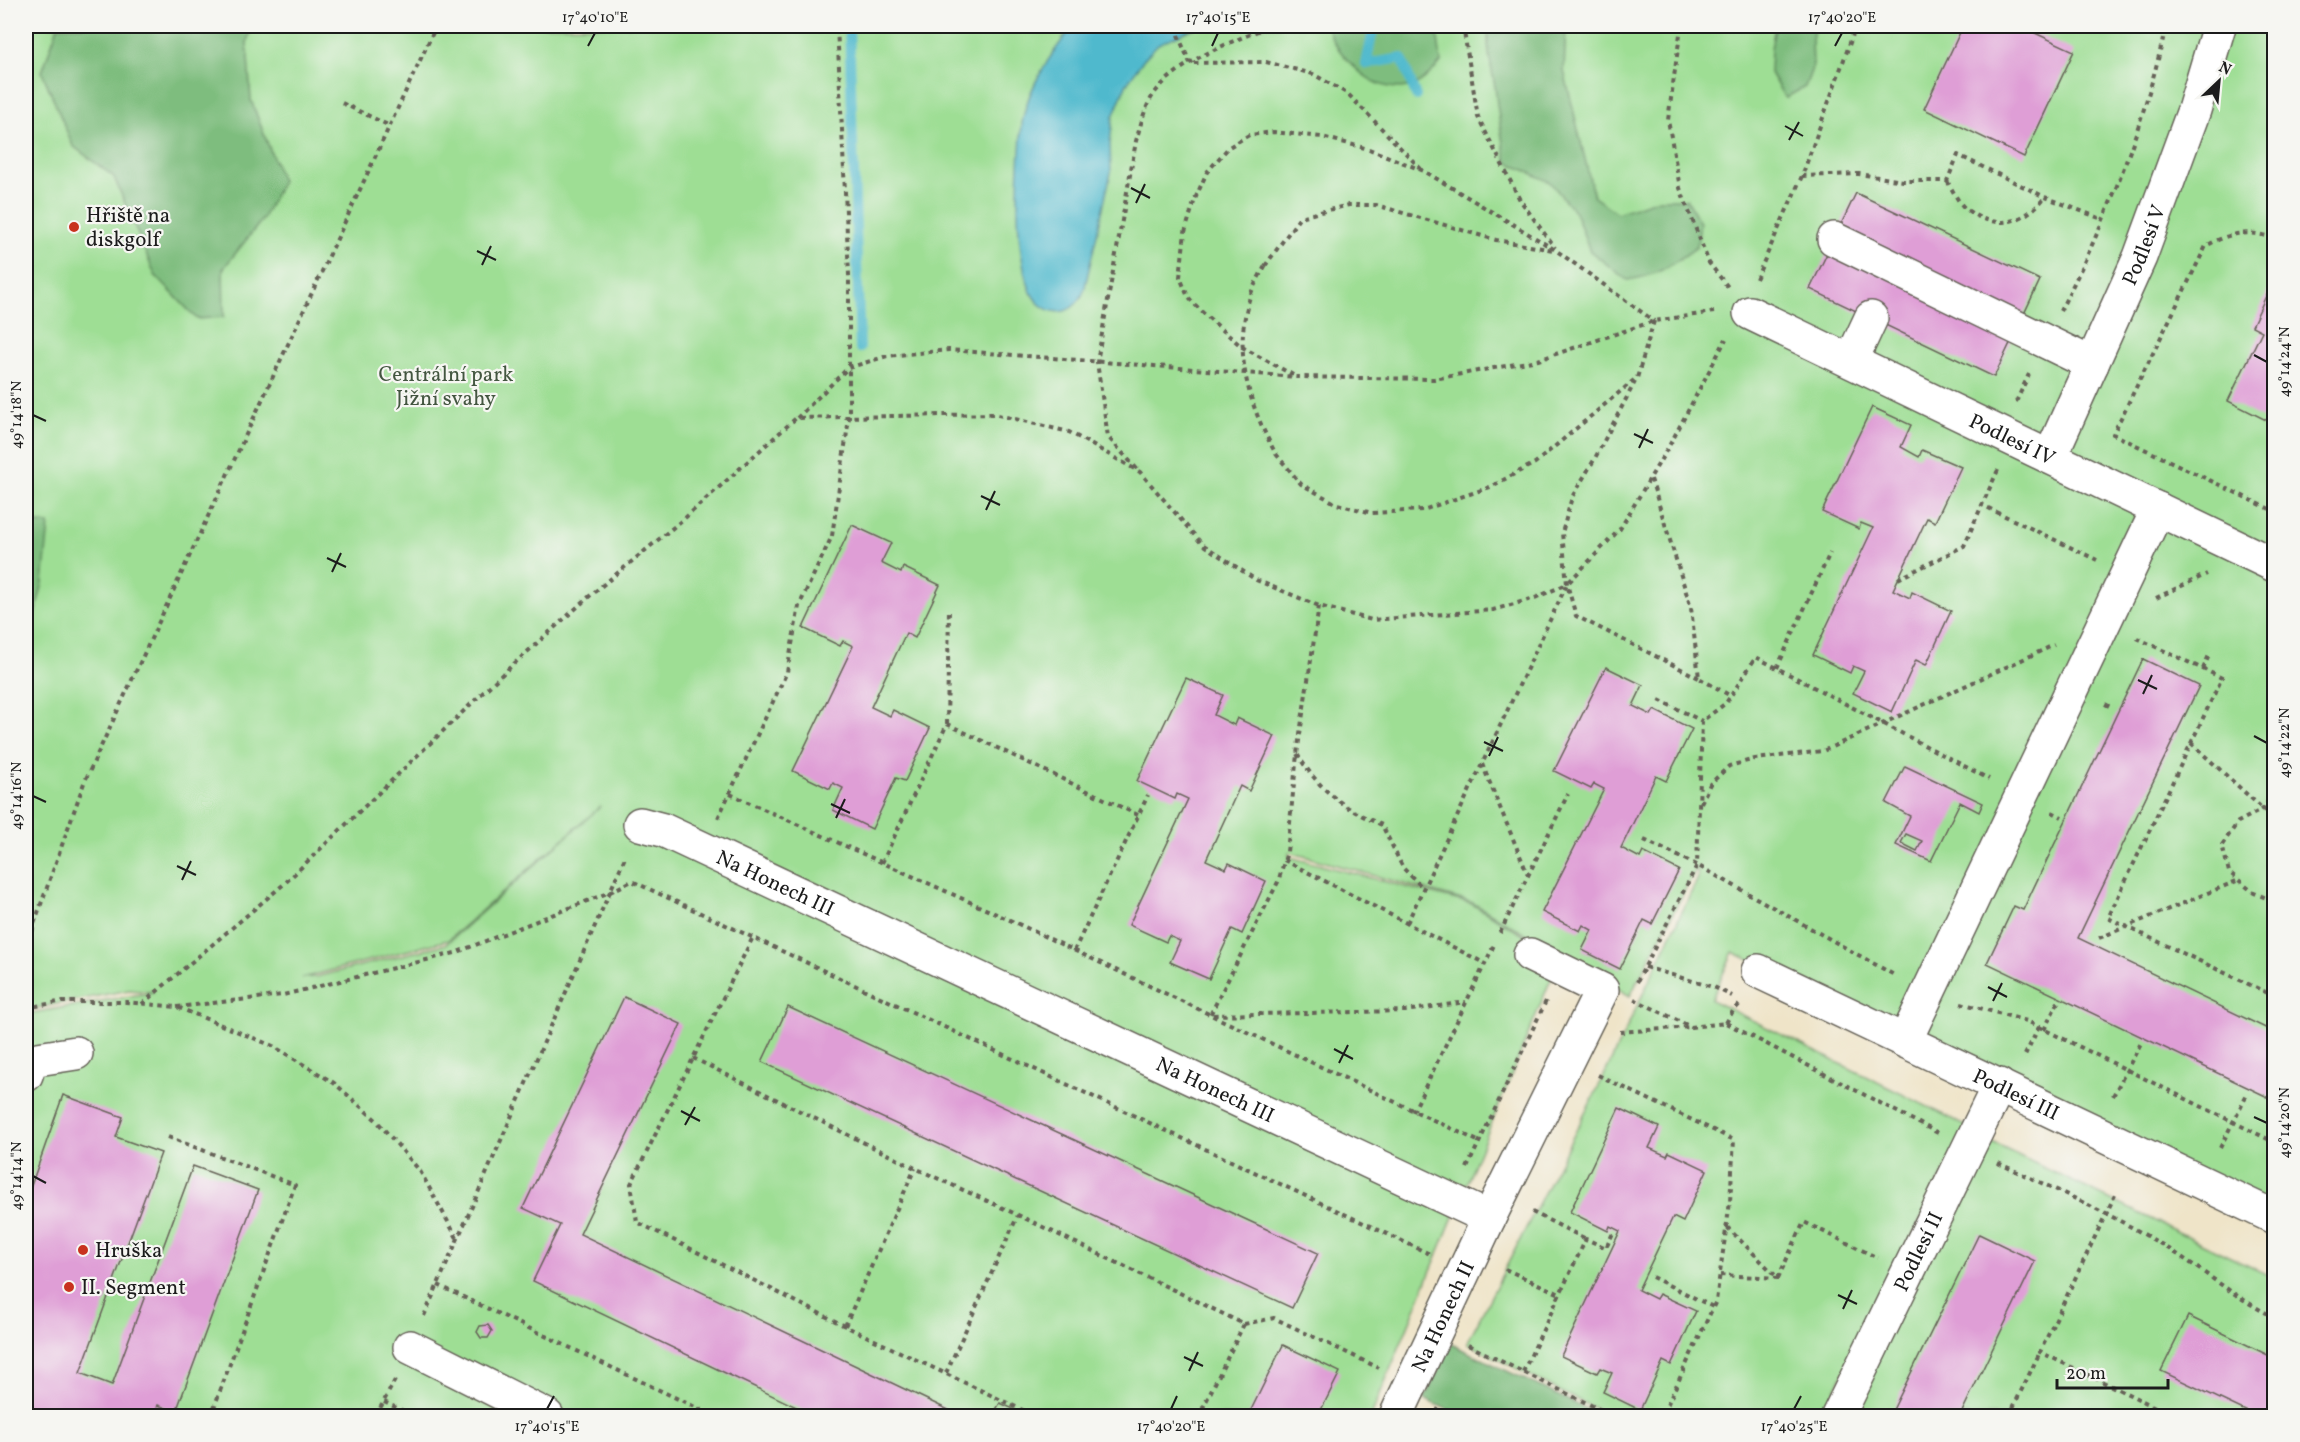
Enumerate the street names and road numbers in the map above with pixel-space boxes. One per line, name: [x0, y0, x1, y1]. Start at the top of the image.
street label: Podlesí V: [2116, 201, 2174, 290]
street label: Podlesí IV: [1964, 407, 2060, 474]
street label: Na Honech III: [711, 844, 839, 924]
street label: Na Honech III: [1151, 1051, 1279, 1131]
street label: Podlesí III: [1967, 1062, 2064, 1129]
street label: Podlesí II: [1888, 1207, 1951, 1297]
street label: Na Honech II: [1405, 1256, 1483, 1378]

